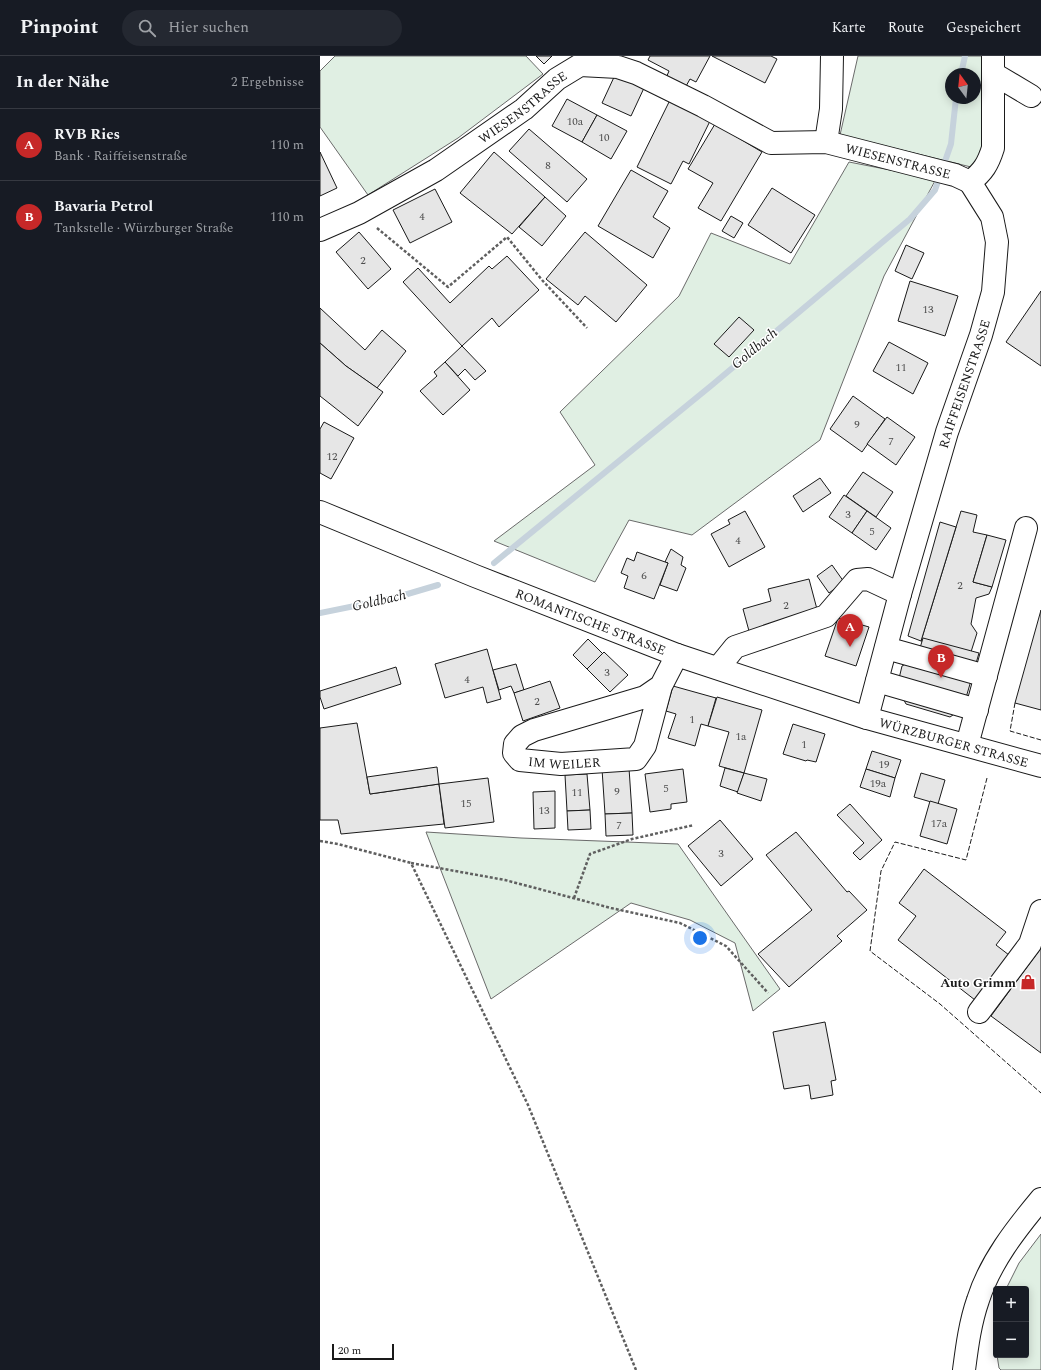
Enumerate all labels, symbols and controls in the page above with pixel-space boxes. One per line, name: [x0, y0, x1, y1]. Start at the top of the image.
search box: [122, 10, 402, 46]
text: Pinpoint: [20, 13, 98, 42]
text: Hier suchen: [168, 16, 249, 39]
icon: search: [136, 17, 158, 39]
text: Karte: [832, 17, 866, 38]
text: Route: [888, 17, 924, 38]
text: Gespeichert: [946, 17, 1021, 38]
street label: WIESENSTRASSE: [474, 66, 571, 149]
north arrow: [945, 68, 981, 104]
text: In der Nähe: [16, 69, 109, 95]
text: 2 Ergebnisse: [231, 72, 304, 92]
house number: 10a: [567, 113, 584, 130]
text: RVB Ries: [54, 123, 120, 146]
house number: 10: [599, 129, 610, 146]
text: A: [24, 135, 34, 155]
text: 110 m: [270, 135, 304, 155]
street label: WIESENSTRASSE: [843, 138, 953, 185]
text: Bank · Raiffeisenstraße: [54, 146, 187, 166]
house number: 8: [545, 157, 551, 174]
text: Bavaria Petrol: [54, 195, 153, 218]
text: B: [24, 207, 34, 227]
text: 110 m: [270, 207, 304, 227]
house number: 4: [419, 208, 425, 225]
text: Tankstelle · Würzburger Straße: [54, 218, 233, 238]
house number: 2: [360, 252, 366, 269]
house number: 13: [923, 301, 934, 318]
street label: RAIFFEISENSTRASSE: [934, 317, 996, 451]
water label: Goldbach: [727, 323, 782, 374]
house number: 11: [896, 359, 907, 376]
house number: 9: [854, 416, 860, 433]
house number: 7: [888, 433, 894, 450]
house number: 12: [327, 448, 338, 465]
house number: 3: [845, 506, 851, 523]
house number: 5: [869, 523, 875, 540]
house number: 4: [735, 532, 741, 549]
house number: 6: [641, 567, 647, 584]
house number: 2: [957, 577, 963, 594]
water label: Goldbach: [350, 584, 408, 617]
street label: ROMANTISCHE STRASSE: [512, 584, 669, 661]
house number: 2: [783, 597, 789, 614]
pin: A: [837, 614, 863, 647]
pin: B: [928, 645, 954, 678]
house number: 3: [604, 664, 610, 681]
house number: 4: [464, 671, 470, 688]
house number: 2: [534, 693, 540, 710]
house number: 1: [689, 711, 695, 728]
street label: WÜRZBURGER STRASSE: [877, 713, 1031, 773]
house number: 1a: [736, 728, 747, 745]
house number: 1: [801, 736, 807, 753]
street label: IM WEILER: [527, 752, 601, 775]
house number: 19: [879, 756, 890, 773]
house number: 19a: [870, 775, 887, 792]
house number: 5: [663, 780, 669, 797]
house number: 9: [614, 783, 620, 800]
house number: 11: [572, 784, 583, 801]
house number: 15: [461, 795, 472, 812]
house number: 13: [539, 802, 550, 819]
house number: 17a: [931, 815, 948, 832]
house number: 7: [616, 817, 622, 834]
house number: 3: [718, 845, 724, 862]
your location: [690, 928, 710, 948]
place label: Auto Grimm: [940, 973, 1016, 993]
shop icon: Auto Grimm: [1019, 973, 1037, 991]
map controls: [993, 1286, 1029, 1358]
button: +: [993, 1286, 1029, 1322]
button: −: [993, 1322, 1029, 1358]
scale bar: [332, 1342, 394, 1361]
text: 20 m: [338, 1342, 361, 1359]

